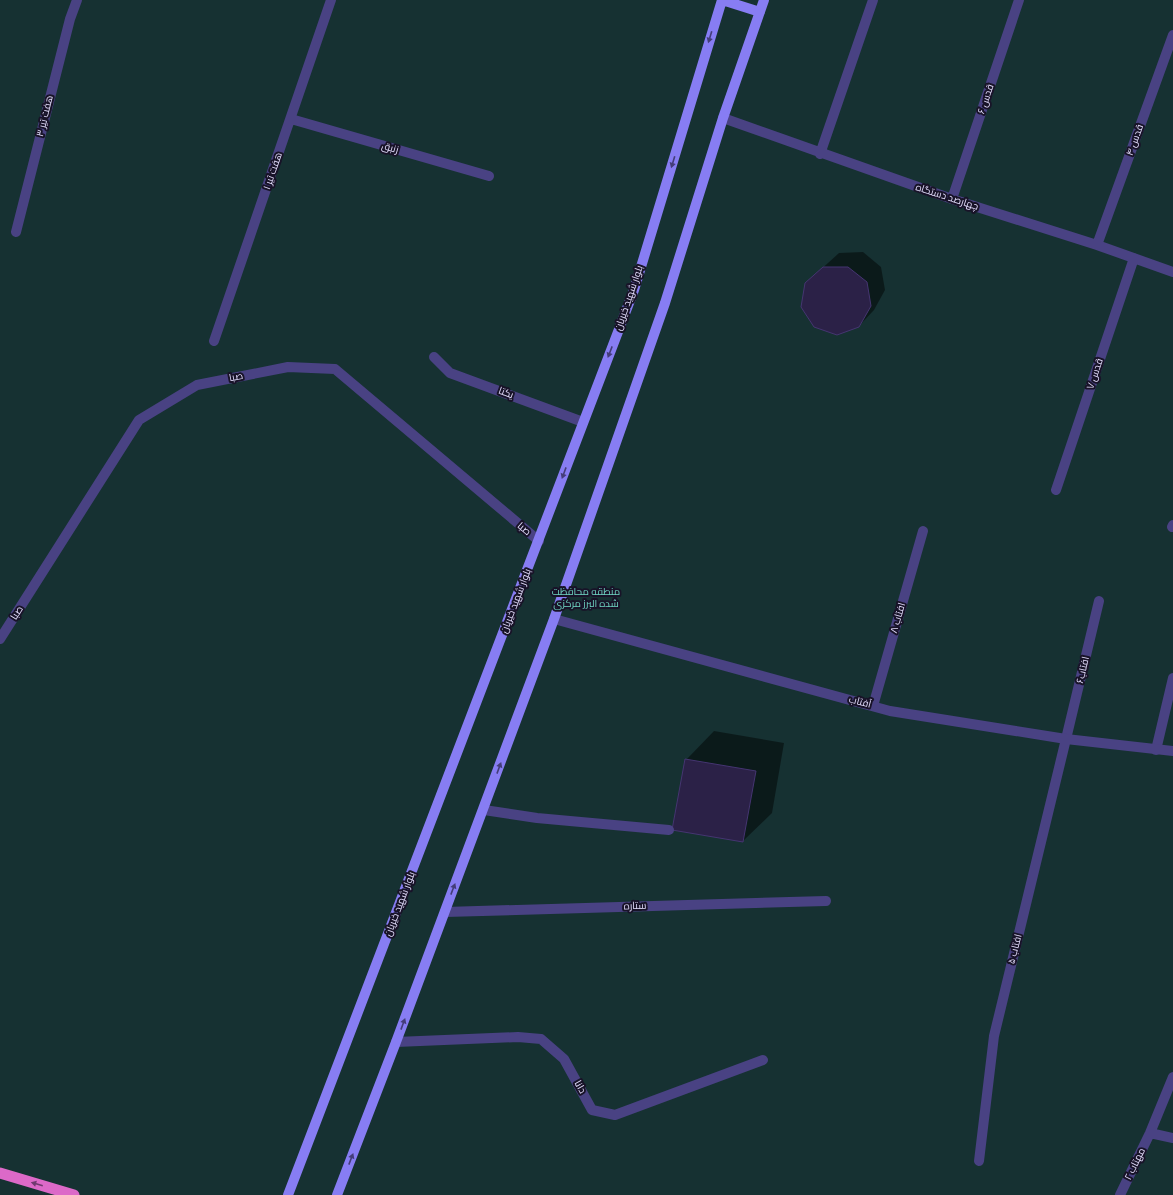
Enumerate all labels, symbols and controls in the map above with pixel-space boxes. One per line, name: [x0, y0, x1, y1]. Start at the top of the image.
one-way arrow: [707, 32, 713, 44]
street label: قدس ۶: [975, 83, 997, 115]
street label: هفت تیر ۳: [34, 94, 56, 138]
street label: قدس ۴: [1124, 123, 1146, 157]
street label: زنبق: [380, 140, 400, 156]
street label: هفت تیر ۱: [261, 151, 285, 191]
one-way arrow: [670, 156, 676, 168]
street label: چهارصد دستگاه: [914, 181, 980, 213]
street label: بلوار شهید خیریان: [612, 264, 646, 332]
one-way arrow: [607, 346, 613, 358]
street label: قدس ۷: [1084, 357, 1106, 391]
street label: صبا: [228, 370, 244, 384]
street label: یکتا: [497, 385, 515, 401]
one-way arrow: [561, 468, 567, 480]
street label: صبا: [515, 520, 533, 538]
street label: بلوار شهید خیریان: [498, 567, 534, 635]
park label: منطقه محافظت شده البرز مرکزی: [552, 586, 620, 610]
street label: افتاب ۸: [888, 601, 908, 635]
street label: صبا: [8, 604, 26, 622]
street label: افتاب۶: [1074, 655, 1092, 685]
street label: آفتاب: [848, 693, 873, 711]
one-way arrow: [497, 761, 503, 773]
street label: بلوار شهید خیریان: [382, 870, 418, 938]
one-way arrow: [451, 883, 457, 895]
street label: ستاره: [623, 900, 647, 912]
street label: افتاب ۵: [1006, 933, 1024, 965]
one-way arrow: [400, 1018, 406, 1030]
street label: دانا: [572, 1078, 589, 1096]
street label: مهتاب ۲: [1122, 1146, 1148, 1182]
one-way arrow: [349, 1152, 355, 1164]
one-way arrow: [31, 1181, 43, 1187]

